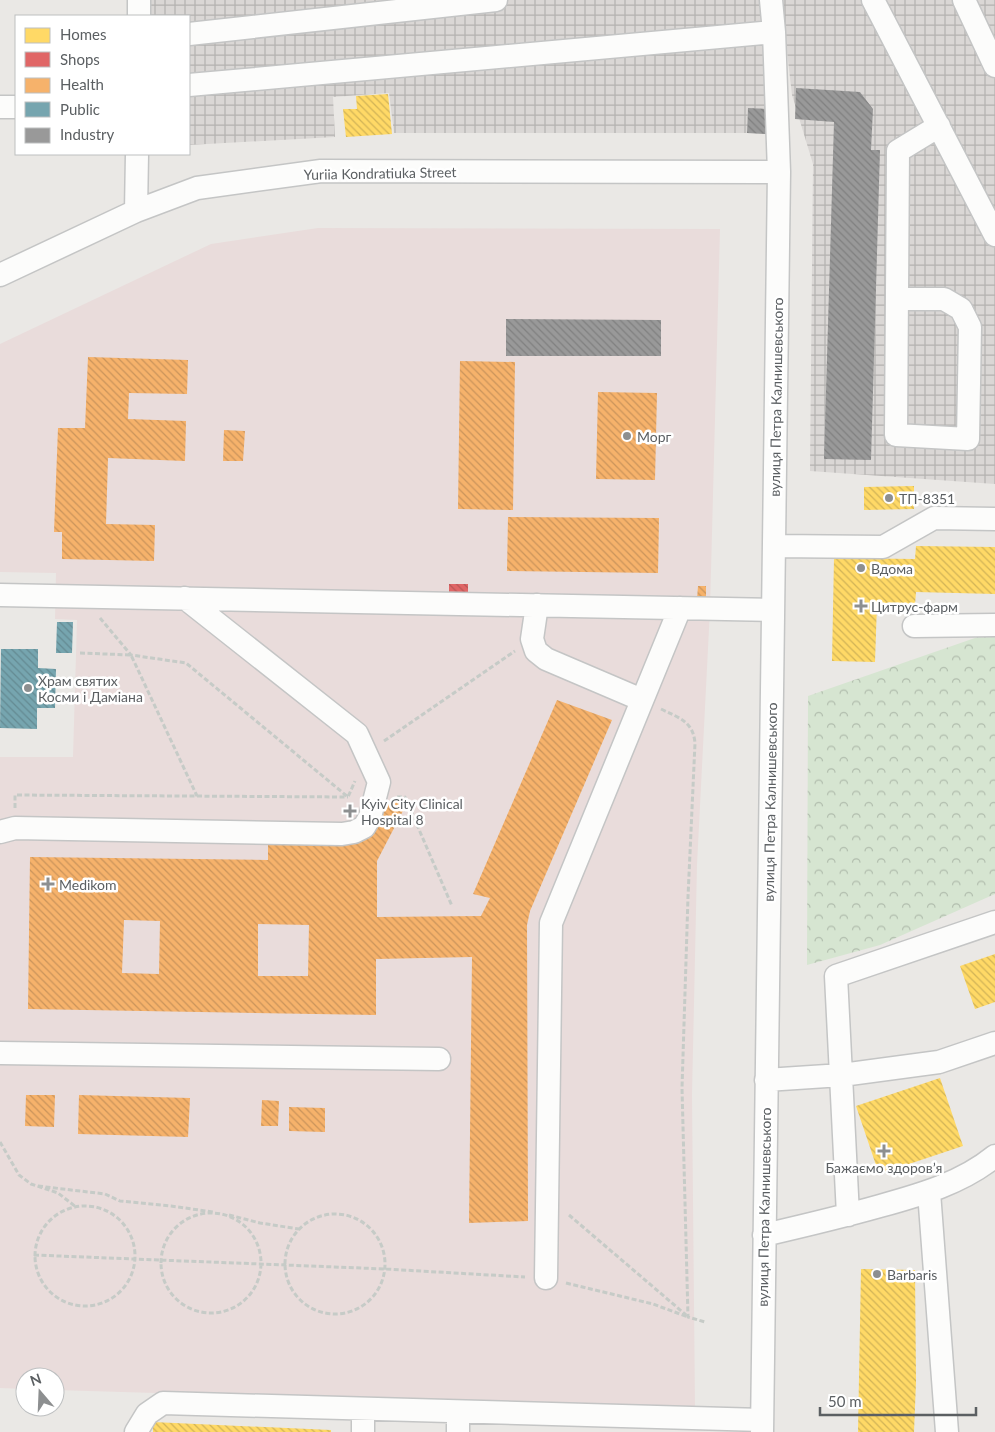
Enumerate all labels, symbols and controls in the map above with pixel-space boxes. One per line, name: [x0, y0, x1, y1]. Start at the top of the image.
legend: [15, 15, 190, 155]
text: Homes: [60, 25, 106, 43]
text: Shops: [60, 50, 100, 68]
text: Health: [60, 75, 104, 93]
text: Public: [60, 100, 100, 118]
text: Industry: [60, 125, 115, 143]
street label: Yuriia Kondratiuka Street: [303, 163, 457, 183]
street label: вулиця Петра Калнишевського: [766, 297, 786, 497]
place label: Морг: [637, 428, 672, 445]
marker: Морг: [621, 430, 633, 442]
place label: ТП-8351: [899, 490, 955, 507]
marker: ТП-8351: [883, 492, 895, 504]
place label: Вдома: [871, 560, 913, 577]
marker: Вдома: [855, 562, 867, 574]
place label: Цитрус-фарм: [871, 598, 958, 615]
marker: Цитрус-фарм: [855, 600, 867, 612]
place label: Храм святих Косми і Даміана: [38, 672, 143, 705]
marker: Храм святих Косми і Даміана: [22, 682, 34, 694]
street label: вулиця Петра Калнишевського: [760, 702, 780, 902]
place label: Kyiv City Clinical Hospital 8: [361, 795, 463, 828]
marker: Kyiv City Clinical Hospital 8: [343, 804, 357, 818]
place label: Medikom: [59, 876, 117, 893]
marker: Medikom: [41, 877, 55, 891]
street label: вулиця Петра Калнишевського: [754, 1107, 774, 1307]
marker: Бажаємо здоровʼя: [878, 1145, 890, 1157]
place label: Бажаємо здоровʼя: [825, 1159, 943, 1176]
place label: Barbaris: [887, 1266, 937, 1283]
marker: Barbaris: [871, 1268, 883, 1280]
north arrow: [15, 1367, 65, 1417]
text: N: [28, 1369, 43, 1389]
scale bar: [820, 1384, 976, 1416]
text: 50 m: [828, 1392, 862, 1410]

